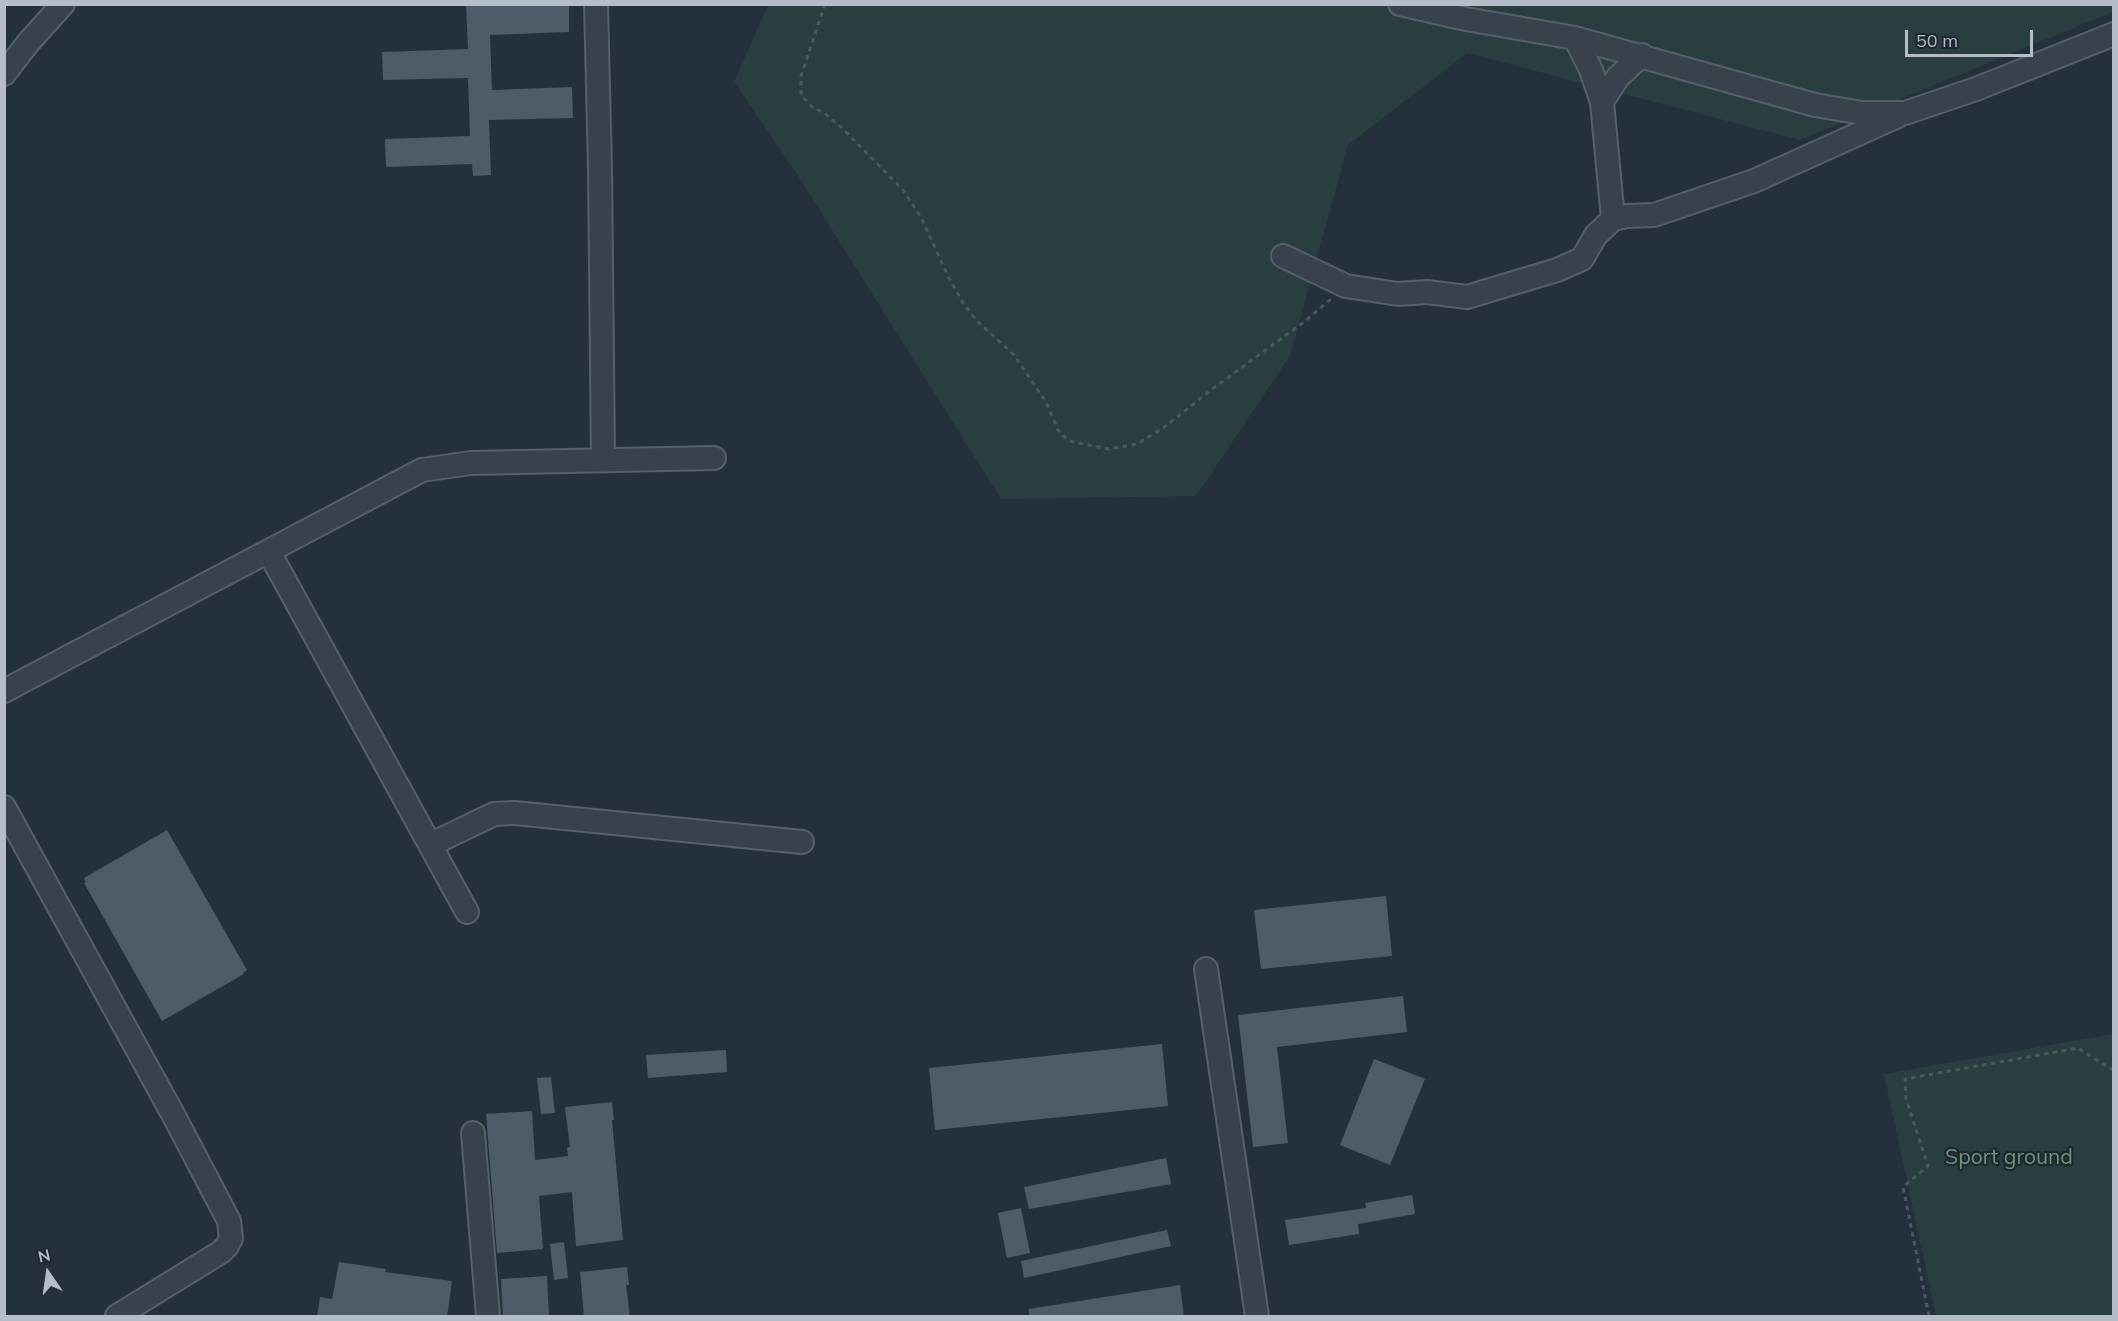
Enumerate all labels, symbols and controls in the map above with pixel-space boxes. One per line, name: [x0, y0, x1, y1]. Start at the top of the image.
scale bar: [1908, 18, 2036, 56]
text: 50 m: [1916, 29, 1958, 52]
park label: Sport ground: [1945, 1145, 2073, 1171]
north arrow: [18, 1243, 78, 1303]
text: N: [36, 1244, 52, 1267]

